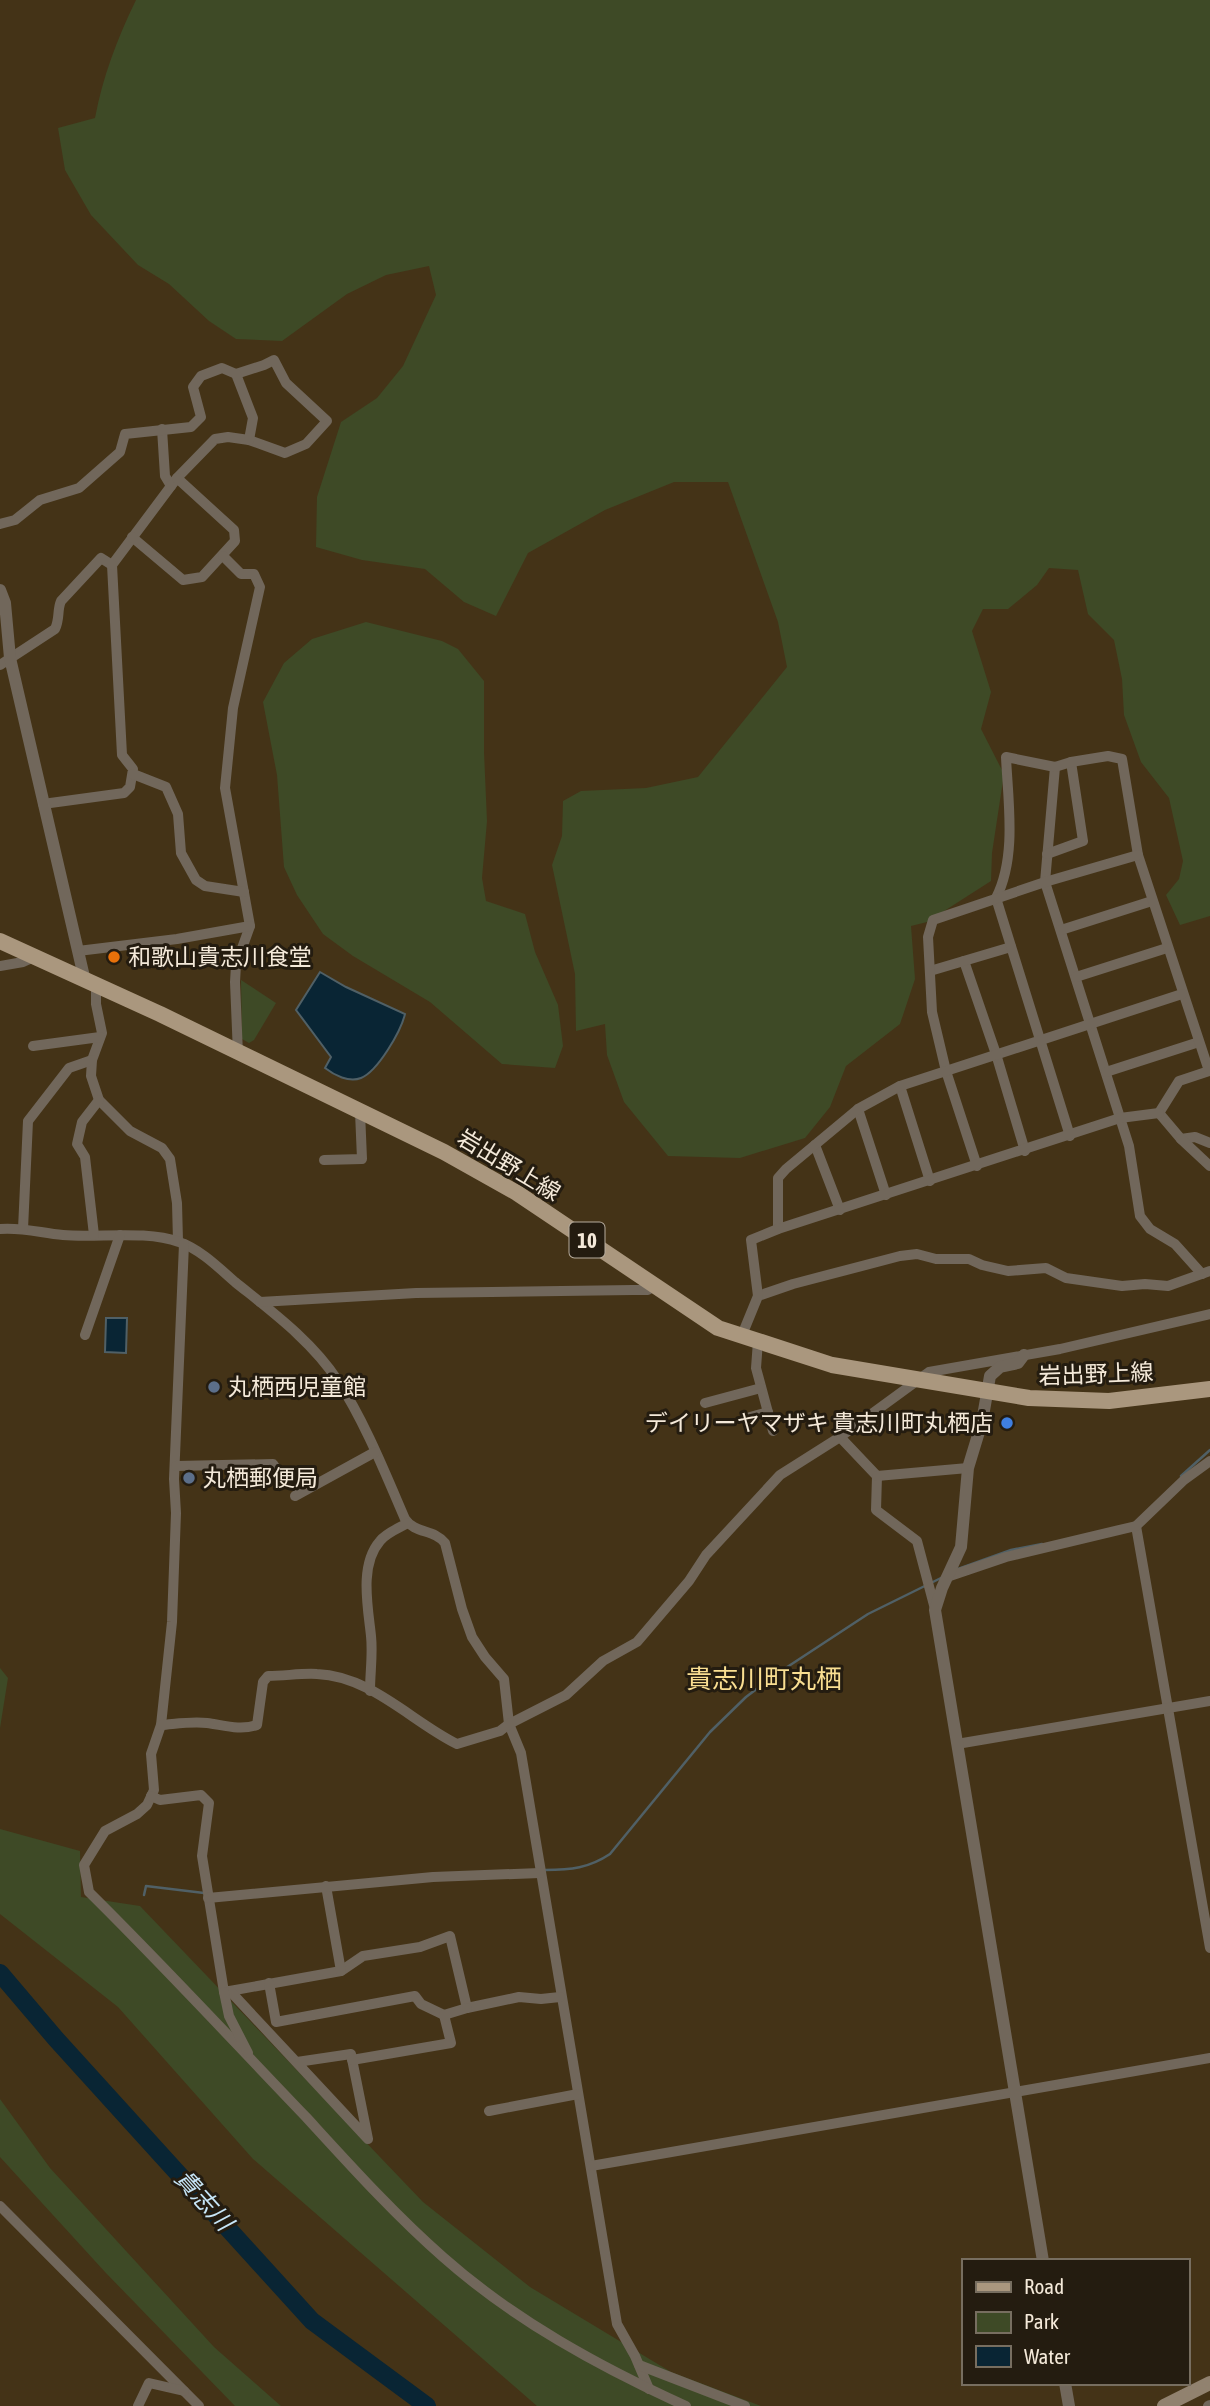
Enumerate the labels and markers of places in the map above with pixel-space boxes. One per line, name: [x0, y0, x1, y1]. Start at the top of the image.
place label: 和歌山貴志川食堂: [128, 944, 312, 970]
marker: 和歌山貴志川食堂: [106, 949, 122, 965]
place label: 丸栖西児童館: [228, 1374, 366, 1400]
marker: 丸栖西児童館: [206, 1379, 222, 1395]
place label: デイリーヤマザキ 貴志川町丸栖店: [645, 1410, 993, 1436]
marker: デイリーヤマザキ 貴志川町丸栖店: [999, 1415, 1015, 1431]
place label: 丸栖郵便局: [203, 1465, 318, 1491]
marker: 丸栖郵便局: [181, 1470, 197, 1486]

